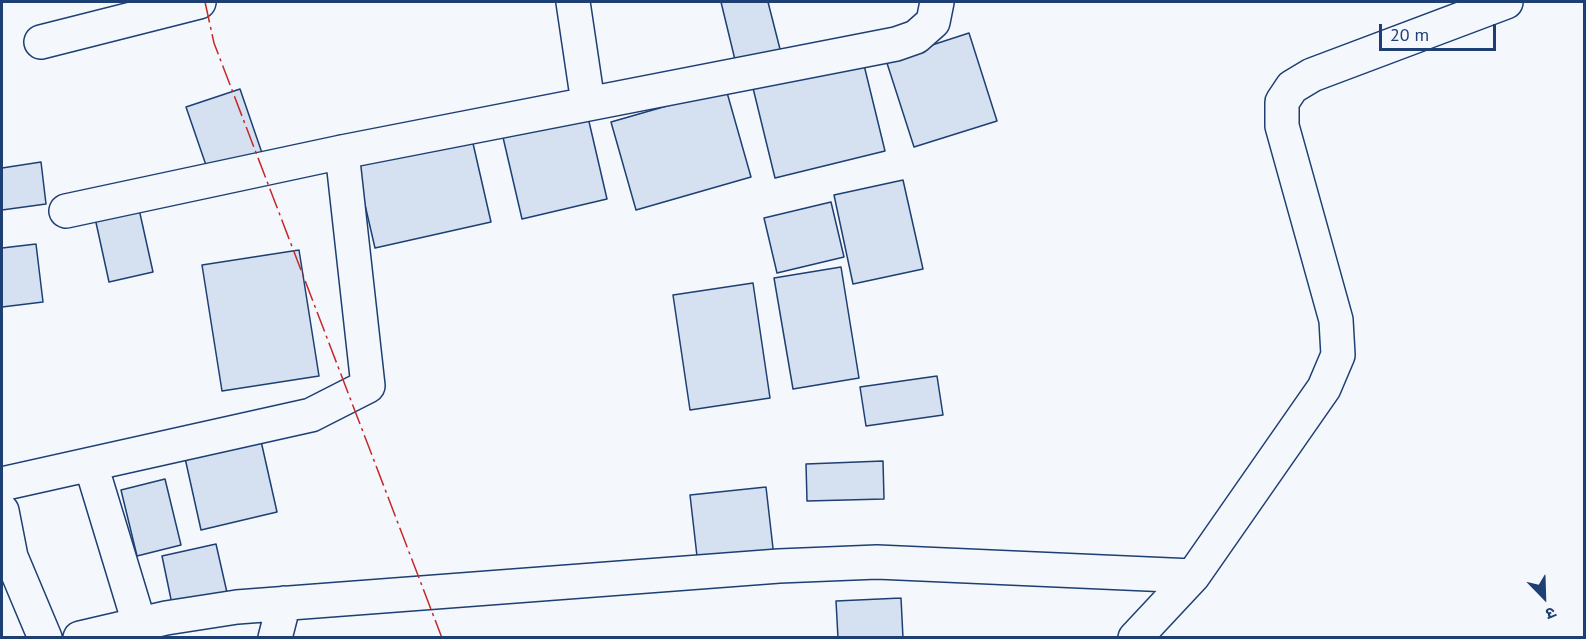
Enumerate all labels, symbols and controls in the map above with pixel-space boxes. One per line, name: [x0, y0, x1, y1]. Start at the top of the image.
scale bar: [1382, 12, 1499, 50]
text: 20 m: [1390, 23, 1429, 46]
north arrow: [1514, 567, 1574, 627]
text: उ: [1543, 603, 1559, 625]

